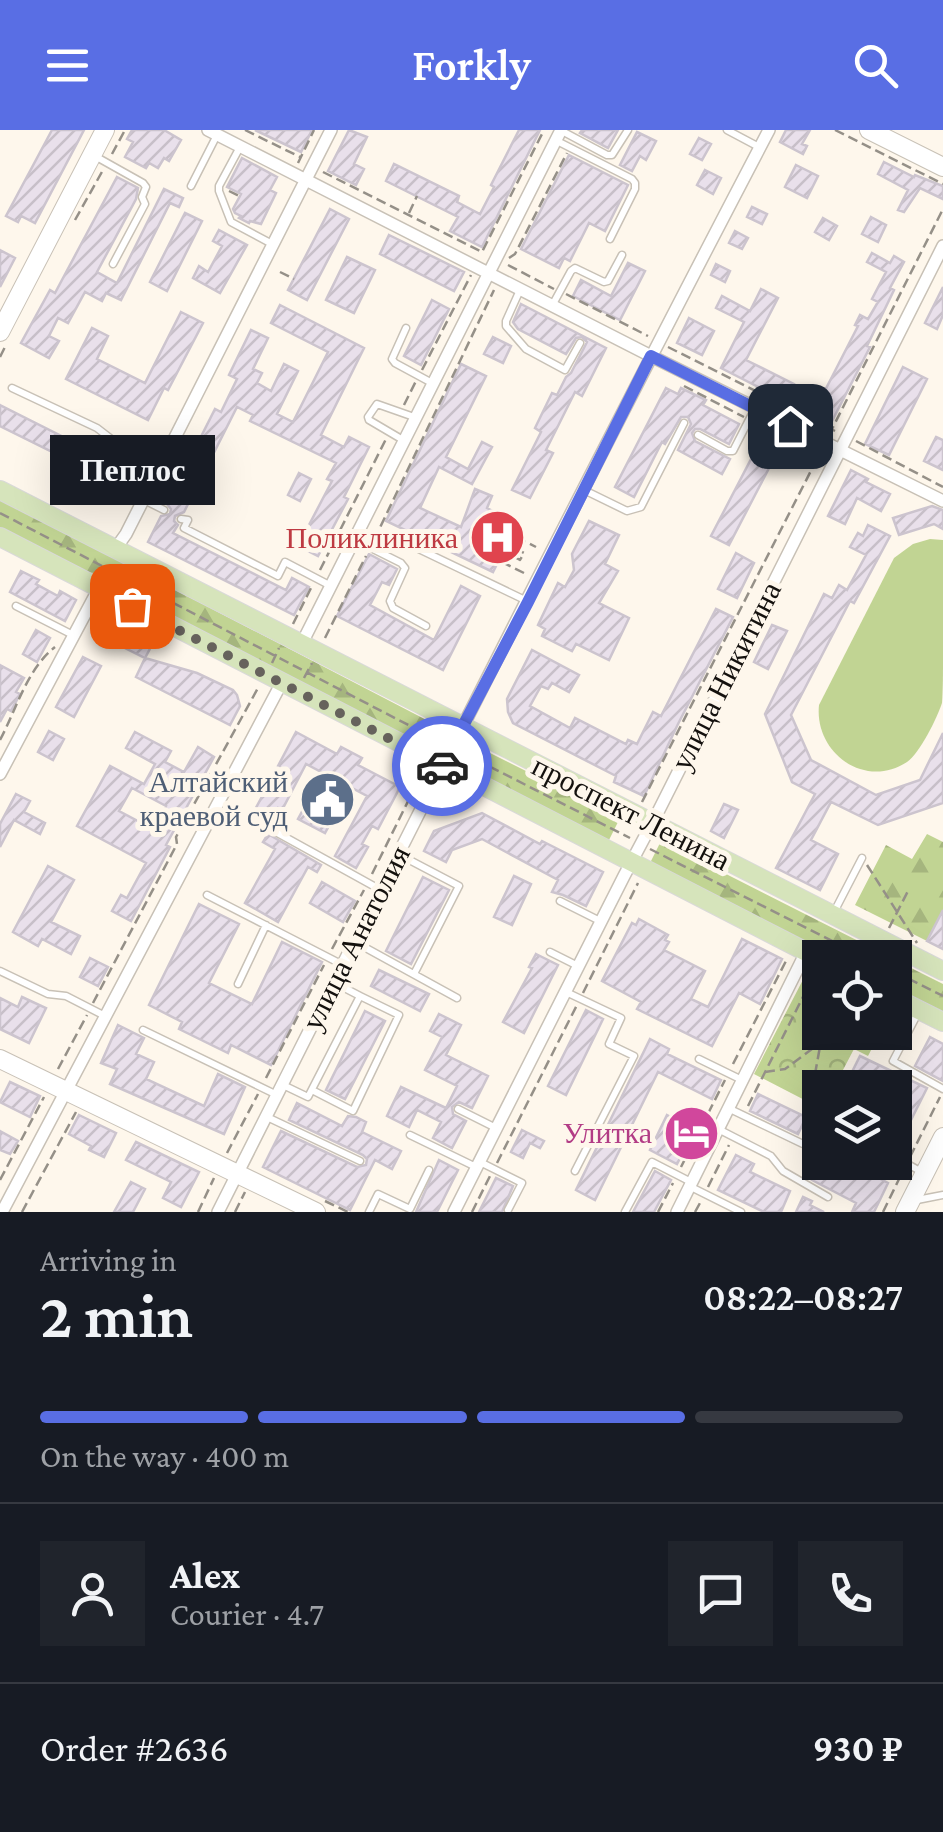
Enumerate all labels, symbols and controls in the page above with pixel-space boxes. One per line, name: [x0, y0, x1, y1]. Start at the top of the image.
icon: menu: [40, 38, 95, 93]
icon: search: [848, 38, 903, 93]
text: Forkly: [412, 40, 531, 90]
pin: [748, 384, 833, 469]
icon: home: [763, 399, 818, 454]
callout: Пеплос: [49, 436, 214, 506]
text: Пеплос: [80, 452, 185, 488]
hospital icon: Поликлиника: [467, 508, 527, 568]
place label: Поликлиника: [286, 521, 458, 554]
pin: [90, 564, 175, 649]
street label: улица Никитина: [664, 576, 787, 775]
icon: bag: [105, 579, 160, 634]
courier: [392, 716, 492, 816]
icon: car: [415, 739, 470, 794]
street label: проспект Ленина: [527, 749, 736, 877]
place label: Алтайский краевой суд: [140, 765, 288, 832]
public building icon: Алтайский краевой суд: [297, 769, 357, 829]
street label: улица Анатолия: [295, 840, 416, 1035]
map controls: [802, 940, 912, 1180]
button: locate: [802, 940, 912, 1050]
button: layers: [802, 1070, 912, 1180]
hotel icon: Улитка: [661, 1103, 721, 1163]
place label: Улитка: [563, 1116, 652, 1149]
text: Arriving in: [40, 1242, 177, 1278]
text: 08:22–08:27: [703, 1276, 903, 1318]
text: 2 min: [40, 1279, 193, 1351]
text: On the way · 400 m: [40, 1438, 289, 1474]
button: person: [40, 1541, 145, 1646]
button: chat: [668, 1541, 773, 1646]
button: phone: [798, 1541, 903, 1646]
text: Alex: [170, 1554, 240, 1596]
text: Courier · 4.7: [170, 1596, 324, 1632]
text: Order #2636: [40, 1727, 228, 1769]
text: 930 ₽: [813, 1727, 903, 1769]

